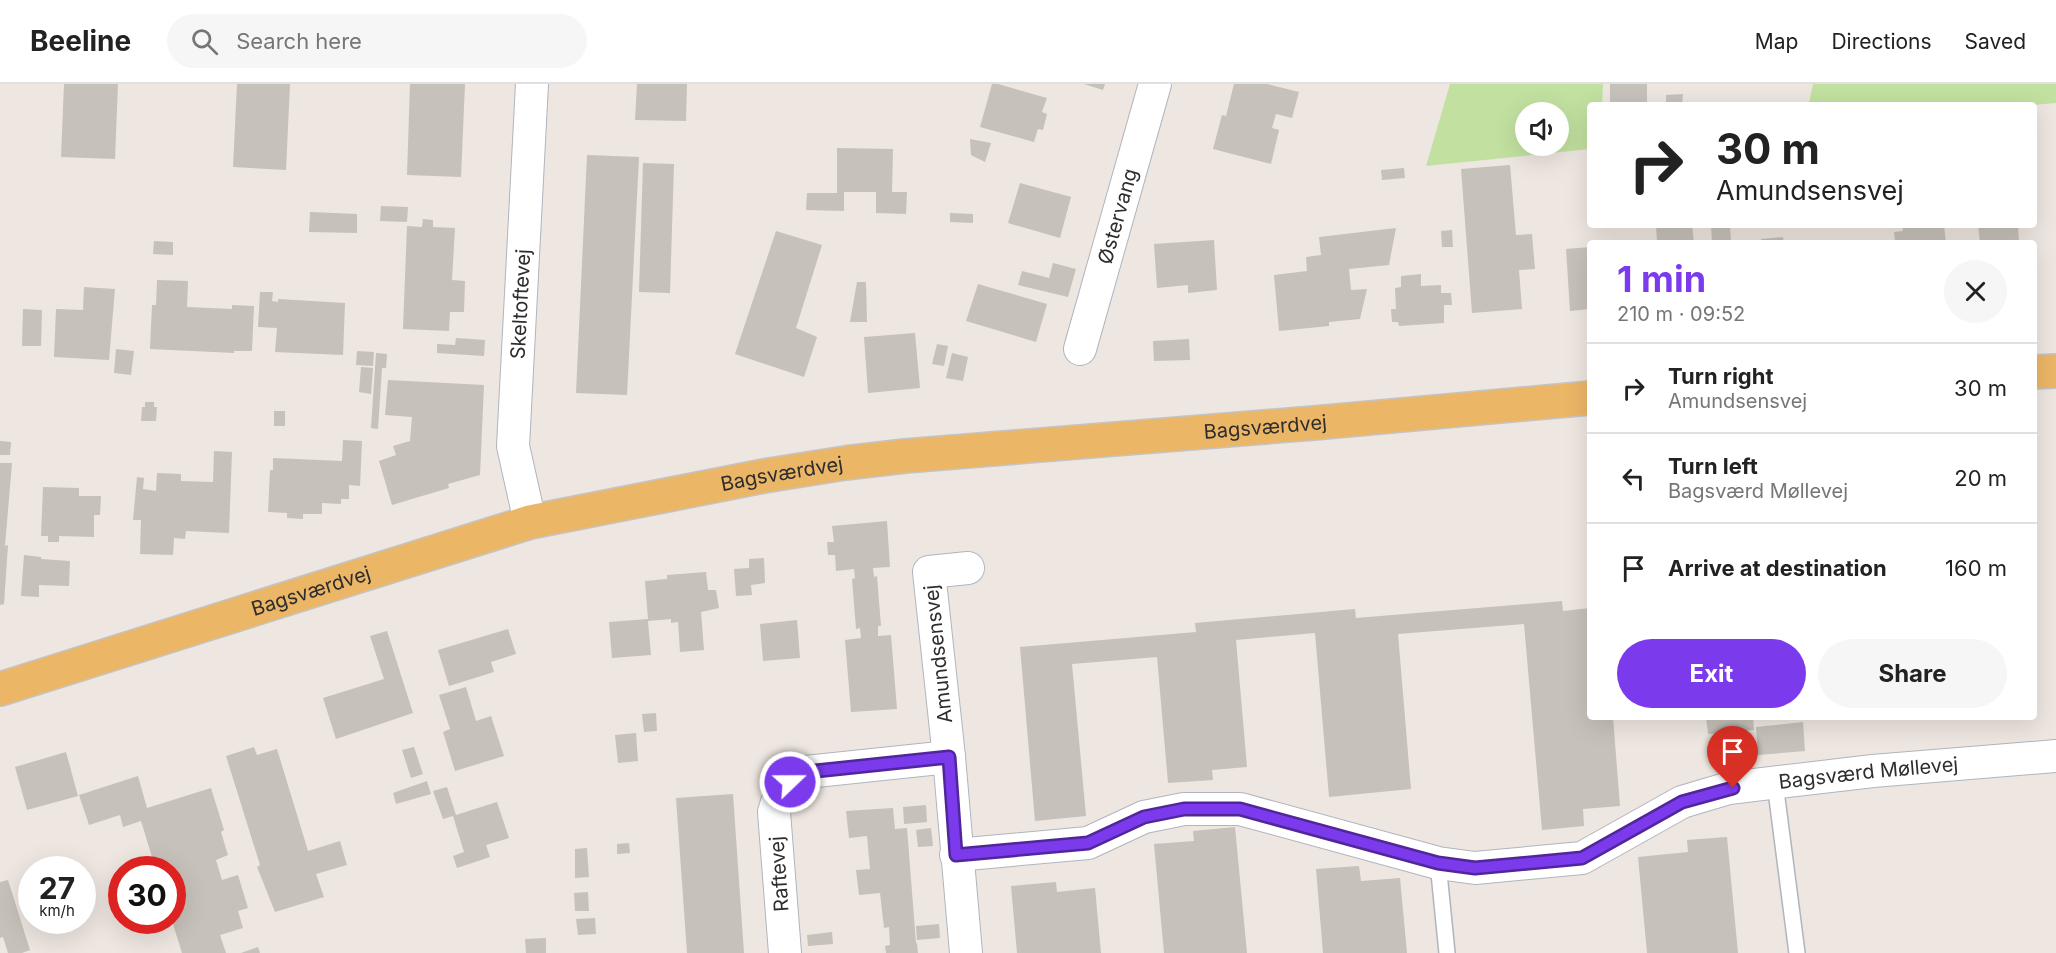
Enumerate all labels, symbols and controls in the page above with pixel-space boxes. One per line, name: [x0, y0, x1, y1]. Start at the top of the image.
search box: [167, 14, 587, 68]
text: Beeline: [30, 24, 131, 58]
icon: search: [188, 25, 221, 58]
text: Search here: [236, 28, 362, 54]
text: Map: [1755, 29, 1798, 54]
text: Directions: [1831, 29, 1932, 54]
text: Saved: [1965, 29, 2026, 54]
map controls: [1515, 102, 1569, 156]
button: sound: [1515, 102, 1569, 156]
text: 30 m: [1716, 123, 1820, 174]
icon: right: [1617, 126, 1695, 204]
street label: Østervang: [1093, 166, 1143, 267]
text: Amundsensvej: [1716, 174, 1904, 207]
street label: Skeltoftevej: [506, 248, 535, 360]
text: 1 min: [1617, 257, 1706, 301]
button: close: [1944, 260, 2007, 323]
text: 210 m · 09:52: [1617, 302, 1745, 326]
text: Turn right: [1668, 363, 1774, 389]
icon: right: [1617, 372, 1650, 405]
text: 30 m: [1954, 375, 2007, 401]
text: Amundsensvej: [1668, 389, 1807, 413]
street label: Bagsværdvej: [1203, 410, 1328, 444]
street label: Bagsværdvej: [719, 452, 845, 496]
text: Turn left: [1668, 453, 1758, 479]
icon: left: [1617, 462, 1650, 495]
text: 20 m: [1954, 465, 2007, 491]
text: Bagsværd Møllevej: [1668, 479, 1848, 503]
icon: arrive: [1617, 552, 1650, 585]
text: Arrive at destination: [1668, 555, 1887, 581]
text: 160 m: [1945, 555, 2007, 581]
street label: Bagsværdvej: [248, 561, 373, 621]
street label: Amundsensvej: [919, 584, 957, 724]
button: Exit: [1617, 639, 1806, 708]
button: Share: [1818, 639, 2007, 708]
pin: [1707, 726, 1758, 788]
icon: arrive: [1716, 735, 1749, 768]
position arrow: [758, 750, 822, 814]
street label: Bagsværd Møllevej: [1777, 752, 1959, 794]
street label: Raftevej: [764, 835, 794, 913]
speed limit sign: 30: [108, 856, 186, 934]
text: 27: [39, 870, 75, 906]
text: km/h: [39, 901, 75, 920]

